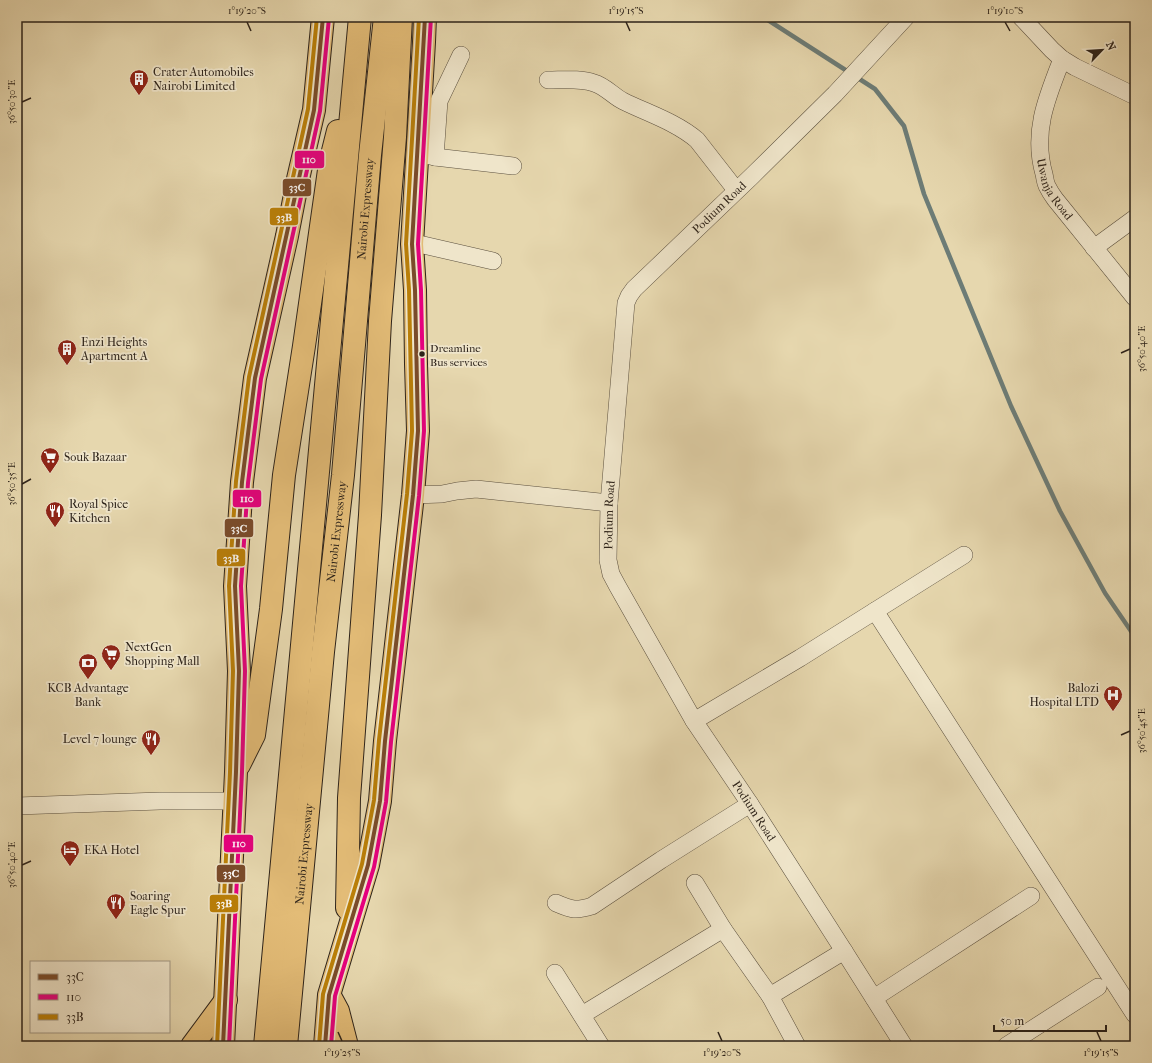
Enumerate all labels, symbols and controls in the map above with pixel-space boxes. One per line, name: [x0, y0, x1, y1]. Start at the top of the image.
text: 1°19'20"S: [228, 5, 266, 17]
text: 1°19'15"S: [608, 5, 644, 17]
text: 1°19'10"S: [987, 5, 1023, 17]
north arrow: [1082, 30, 1122, 70]
text: N: [1103, 39, 1119, 53]
place label: Crater Automobiles Nairobi Limited: [153, 65, 254, 93]
building icon: Crater Automobiles Nairobi Limited: [128, 68, 150, 96]
text: 36°50'30"E: [6, 80, 18, 124]
line badge: 110: [294, 150, 325, 169]
text: 110: [302, 153, 316, 166]
street label: Nairobi Expressway: [354, 157, 377, 260]
street label: Uwanja Road: [1034, 157, 1076, 223]
line badge: 33C: [282, 178, 312, 197]
street label: Podium Road: [689, 178, 749, 236]
text: 33C: [289, 181, 306, 194]
line badge: 33B: [269, 207, 299, 226]
text: 33B: [276, 211, 292, 224]
text: 36°50'40"E: [1136, 326, 1148, 372]
place label: Enzi Heights Apartment A: [80, 335, 148, 363]
building icon: Enzi Heights Apartment A: [56, 338, 78, 366]
place label: Dreamline Bus services: [430, 342, 487, 369]
marker: Dreamline Bus services: [417, 349, 427, 359]
supermarket icon: Souk Bazaar: [39, 446, 61, 474]
place label: Souk Bazaar: [64, 450, 127, 464]
text: 36°50'35"E: [6, 462, 18, 506]
street label: Nairobi Expressway: [324, 480, 349, 583]
street label: Podium Road: [601, 480, 618, 550]
line badge: 110: [232, 489, 262, 508]
text: 110: [240, 492, 254, 505]
place label: Royal Spice Kitchen: [69, 497, 128, 525]
restaurant icon: Royal Spice Kitchen: [44, 500, 66, 528]
line badge: 33C: [224, 518, 254, 538]
text: 33C: [231, 522, 248, 535]
line badge: 33B: [216, 548, 246, 567]
text: 33B: [223, 552, 239, 565]
place label: NextGen Shopping Mall: [125, 640, 200, 668]
supermarket icon: NextGen Shopping Mall: [100, 643, 122, 671]
bank icon: KCB Advantage Bank: [77, 652, 99, 680]
place label: KCB Advantage Bank: [47, 681, 129, 709]
place label: Balozi Hospital LTD: [1030, 681, 1099, 709]
hospital icon: Balozi Hospital LTD: [1102, 684, 1124, 712]
text: 36°50'45"E: [1136, 708, 1148, 754]
restaurant icon: Level 7 lounge: [140, 728, 162, 756]
place label: Level 7 lounge: [63, 732, 137, 746]
street label: Podium Road: [729, 778, 779, 844]
street label: Nairobi Expressway: [292, 802, 316, 905]
line badge: 110: [223, 834, 254, 853]
text: 110: [232, 837, 246, 850]
hotel icon: EKA Hotel: [59, 839, 81, 867]
text: 36°50'40"E: [6, 842, 18, 888]
place label: EKA Hotel: [84, 843, 140, 857]
line badge: 33C: [216, 864, 246, 883]
text: 33C: [223, 867, 240, 880]
place label: Soaring Eagle Spur: [130, 889, 186, 917]
restaurant icon: Soaring Eagle Spur: [105, 892, 127, 920]
line badge: 33B: [209, 894, 239, 913]
text: 33B: [216, 897, 232, 910]
legend: [30, 961, 170, 1033]
text: 33C: [66, 970, 84, 984]
text: 110: [66, 990, 81, 1004]
scale bar: [994, 1007, 1106, 1033]
text: 33B: [66, 1010, 84, 1024]
text: 50 m: [1000, 1014, 1024, 1028]
text: 1°19'25"S: [324, 1047, 360, 1059]
text: 1°19'20"S: [703, 1047, 741, 1059]
text: 1°19'15"S: [1083, 1047, 1119, 1059]

